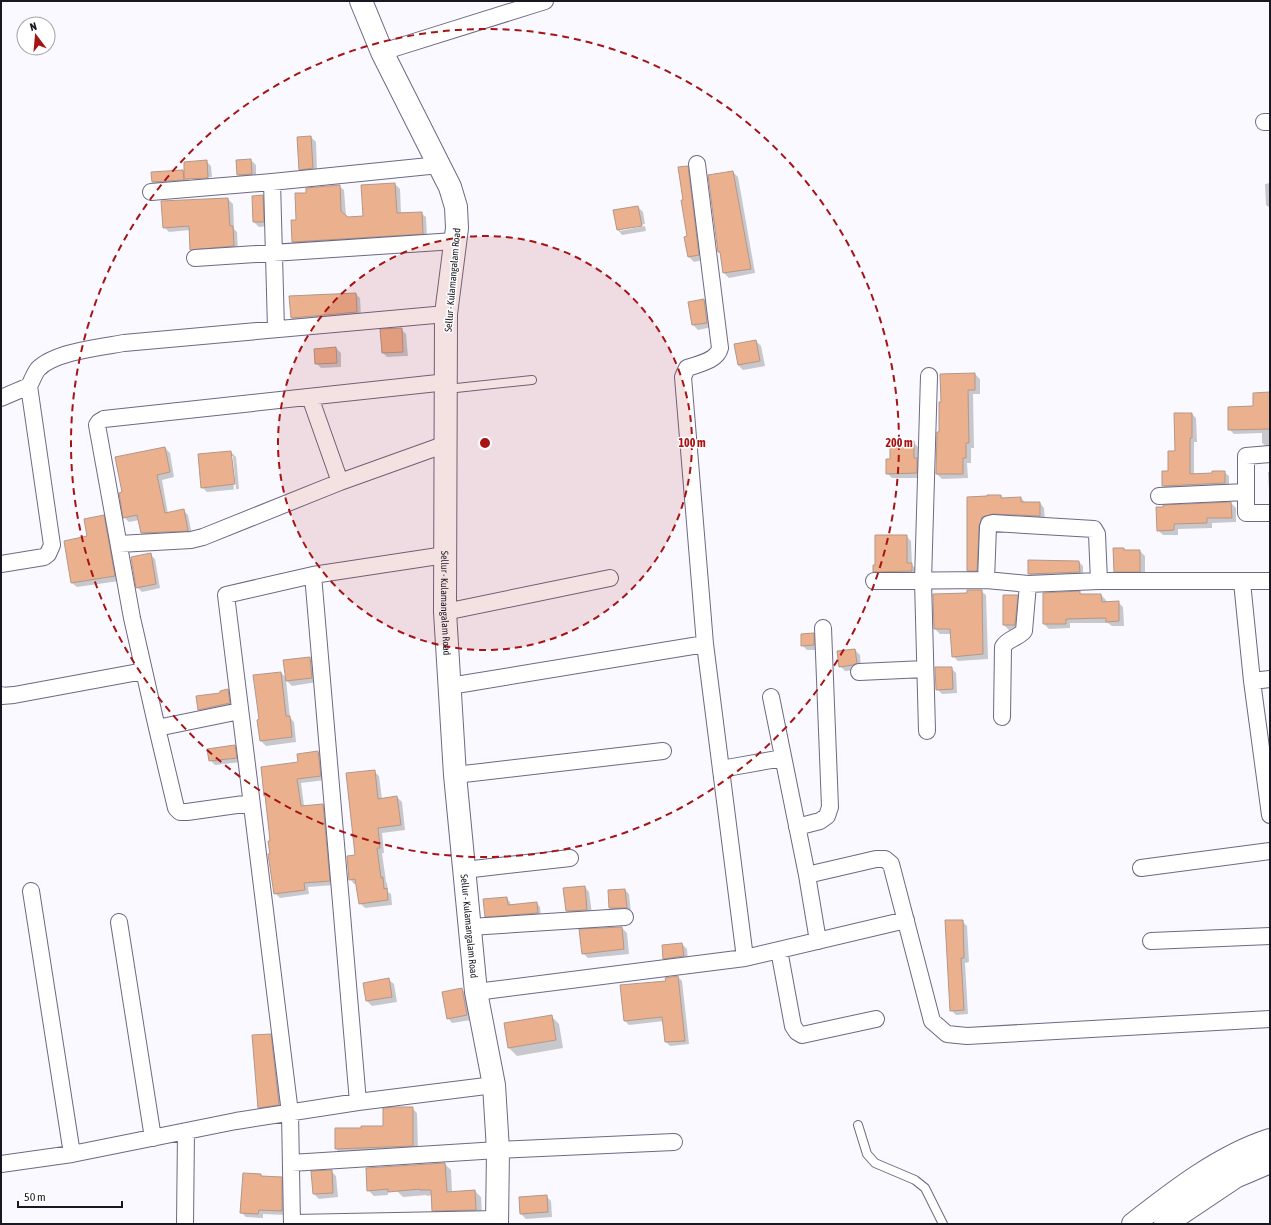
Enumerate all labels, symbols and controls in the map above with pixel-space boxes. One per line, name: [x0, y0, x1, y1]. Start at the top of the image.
north arrow: [16, 16, 56, 56]
text: N: [28, 20, 38, 33]
street label: Sellur - Kulamangalam Road: [442, 227, 463, 333]
centre of rings: [478, 436, 492, 450]
text: 100 m: [678, 436, 706, 450]
text: 200 m: [885, 436, 913, 450]
street label: Sellur - Kulamangalam Road: [439, 551, 453, 656]
street label: Sellur - Kulamangalam Road: [459, 874, 480, 979]
scale bar: [18, 1183, 122, 1209]
text: 50 m: [24, 1190, 46, 1204]

